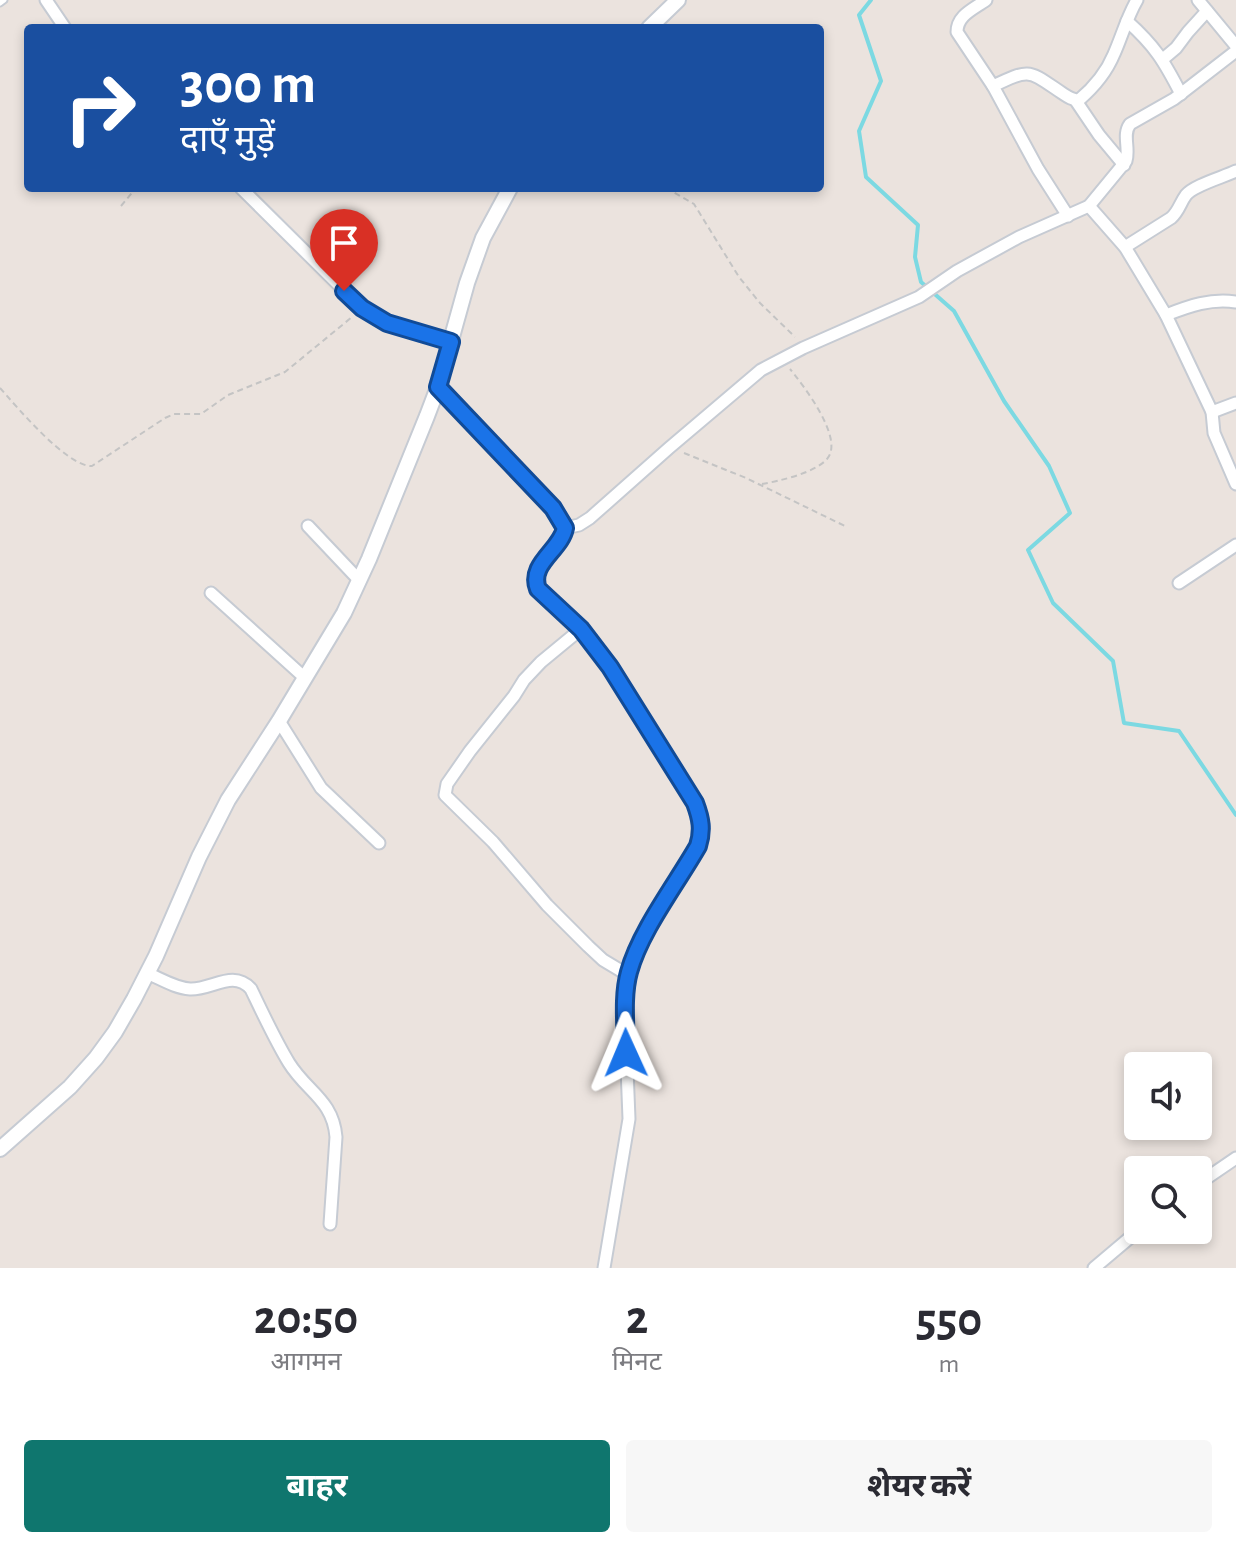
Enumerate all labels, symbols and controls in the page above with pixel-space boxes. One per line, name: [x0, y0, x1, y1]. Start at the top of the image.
icon: right: [48, 56, 152, 160]
text: 300 m: [180, 57, 316, 113]
text: दाएँ मुड़ें: [180, 122, 275, 158]
pin: [310, 209, 378, 291]
icon: arrive: [322, 221, 366, 265]
position arrow: [584, 1011, 668, 1095]
map controls: [1124, 1052, 1212, 1244]
button: sound: [1124, 1052, 1212, 1140]
button: search: [1124, 1156, 1212, 1244]
text: 20:50: [254, 1295, 358, 1343]
text: 2: [626, 1295, 648, 1343]
text: 550: [916, 1297, 982, 1345]
text: आगमन: [270, 1349, 342, 1375]
text: मिनट: [612, 1349, 662, 1375]
text: m: [939, 1351, 959, 1377]
button: बाहर: [24, 1440, 610, 1532]
button: शेयर करें: [626, 1440, 1212, 1532]

